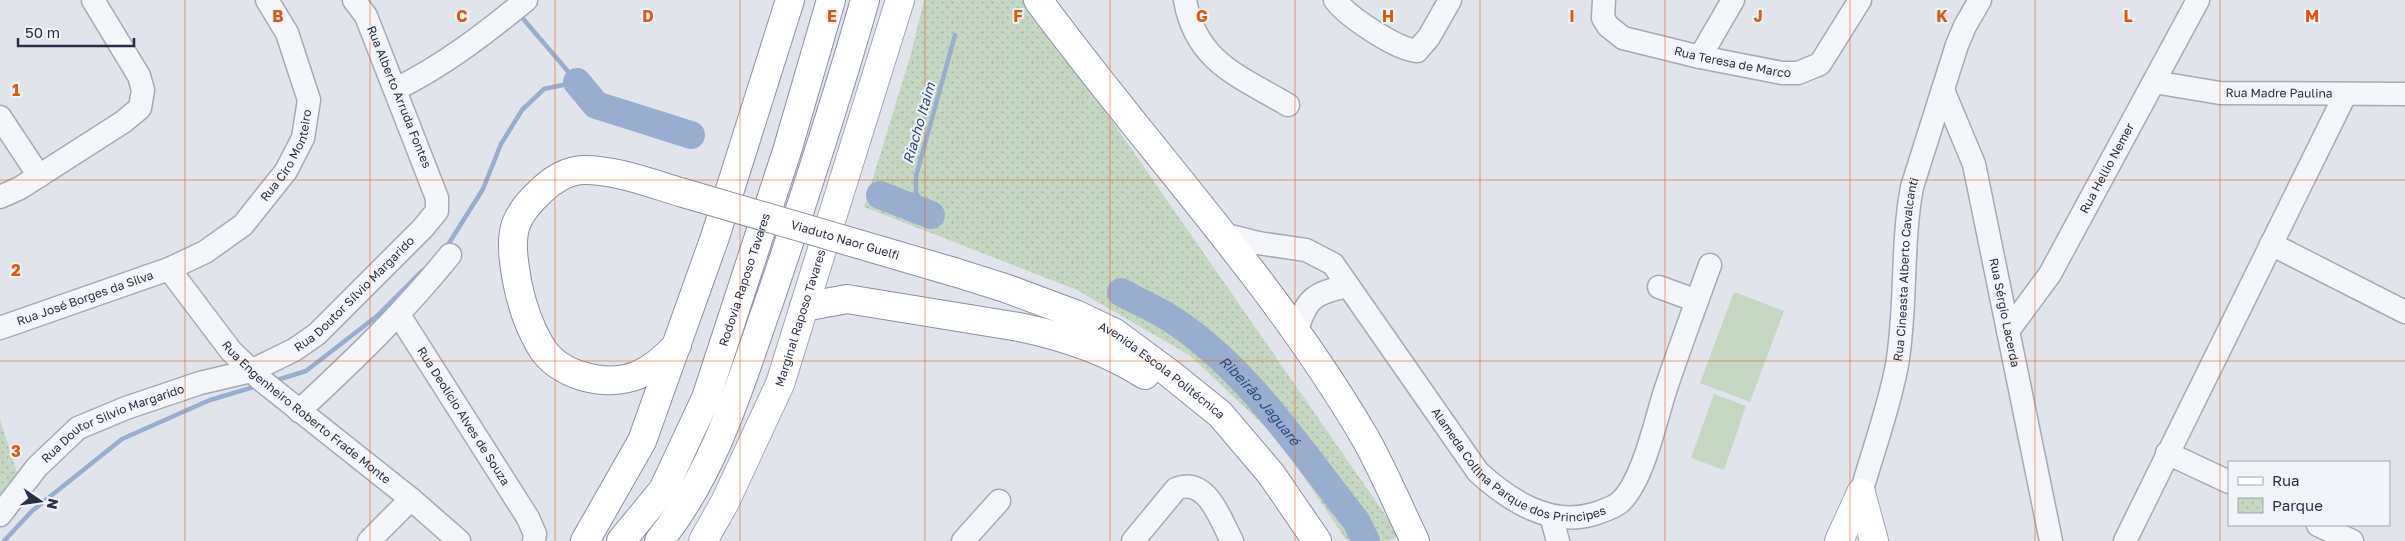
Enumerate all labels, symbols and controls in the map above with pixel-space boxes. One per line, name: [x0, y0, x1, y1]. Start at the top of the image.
text: B: [272, 6, 284, 26]
text: C: [456, 6, 468, 26]
text: D: [642, 6, 654, 26]
text: E: [827, 6, 837, 26]
text: F: [1013, 6, 1023, 26]
text: G: [1196, 6, 1208, 26]
text: H: [1382, 6, 1394, 26]
text: I: [1569, 6, 1575, 26]
text: J: [1753, 6, 1763, 26]
text: K: [1936, 6, 1948, 26]
text: L: [2123, 6, 2133, 26]
text: M: [2305, 6, 2319, 26]
scale bar: [18, 15, 134, 47]
text: 50 m: [25, 23, 60, 41]
street label: Rua Alberto Arruda Fontes: [364, 23, 435, 170]
street label: Rua Teresa de Marco: [1673, 43, 1791, 80]
text: 1: [12, 80, 20, 100]
water label: Riacho Itaim: [899, 80, 938, 165]
street label: Rua Madre Paulina: [2226, 85, 2333, 101]
street label: Rua Ciro Monteiro: [257, 108, 314, 204]
street label: Rua Hellio Nemer: [2076, 120, 2137, 216]
street label: Rua Cineasta Alberto Cavalcanti: [1890, 175, 1922, 362]
street label: Rodovia Raposo Tavares: [715, 211, 773, 348]
street label: Viaduto Naor Guelfi: [789, 217, 901, 263]
street label: Rua Doutor Sílvio Margarido: [291, 233, 417, 355]
street label: Marginal Raposo Tavares: [772, 247, 829, 389]
street label: Rua Sérgio Lacerda: [1986, 257, 2023, 368]
text: 2: [11, 260, 21, 280]
street label: Rua José Borges da Silva: [15, 267, 155, 329]
street label: Avenida Escola Politécnica: [1096, 318, 1229, 422]
street label: Rua Engenheiro Roberto Frade Monte: [219, 338, 394, 487]
street label: Rua Deolício Alves de Souza: [414, 344, 513, 488]
water label: Ribeirão Jaguaré: [1216, 352, 1305, 450]
street label: Rua Doutor Silvio Margarido: [38, 381, 186, 466]
street label: Alameda Collina Parque dos Principes: [1428, 405, 1608, 525]
text: 3: [11, 441, 21, 461]
legend: [2228, 461, 2390, 526]
text: Rua: [2272, 471, 2299, 489]
north arrow: [15, 476, 65, 526]
text: Parque: [2272, 496, 2323, 514]
text: N: [44, 497, 63, 511]

